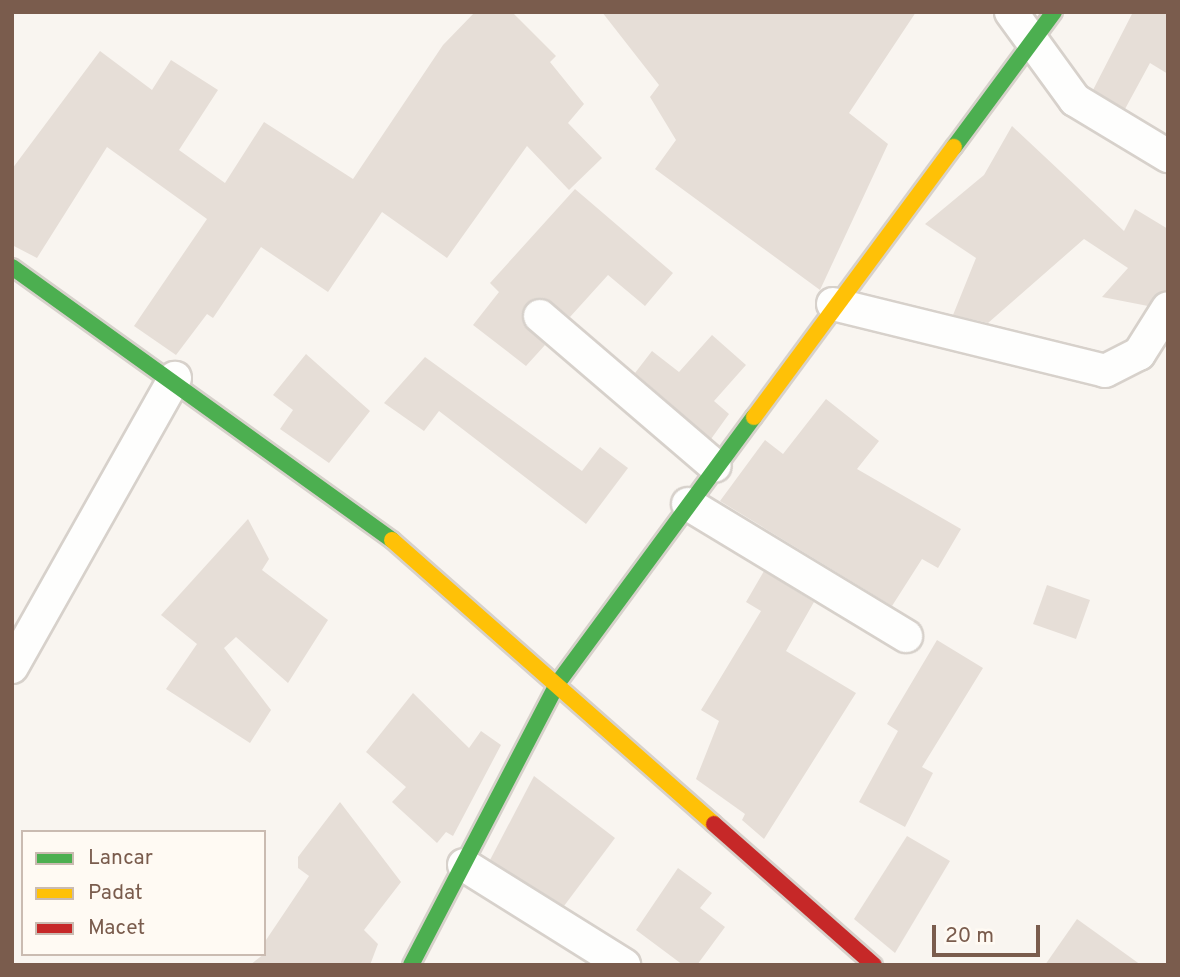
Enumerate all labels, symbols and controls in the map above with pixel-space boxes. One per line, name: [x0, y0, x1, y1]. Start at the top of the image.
legend: [21, 830, 266, 956]
text: Lancar: [88, 845, 153, 872]
text: Padat: [88, 880, 143, 907]
scale bar: [935, 911, 1044, 955]
text: Macet: [88, 915, 145, 942]
text: 20 m: [945, 923, 994, 950]

